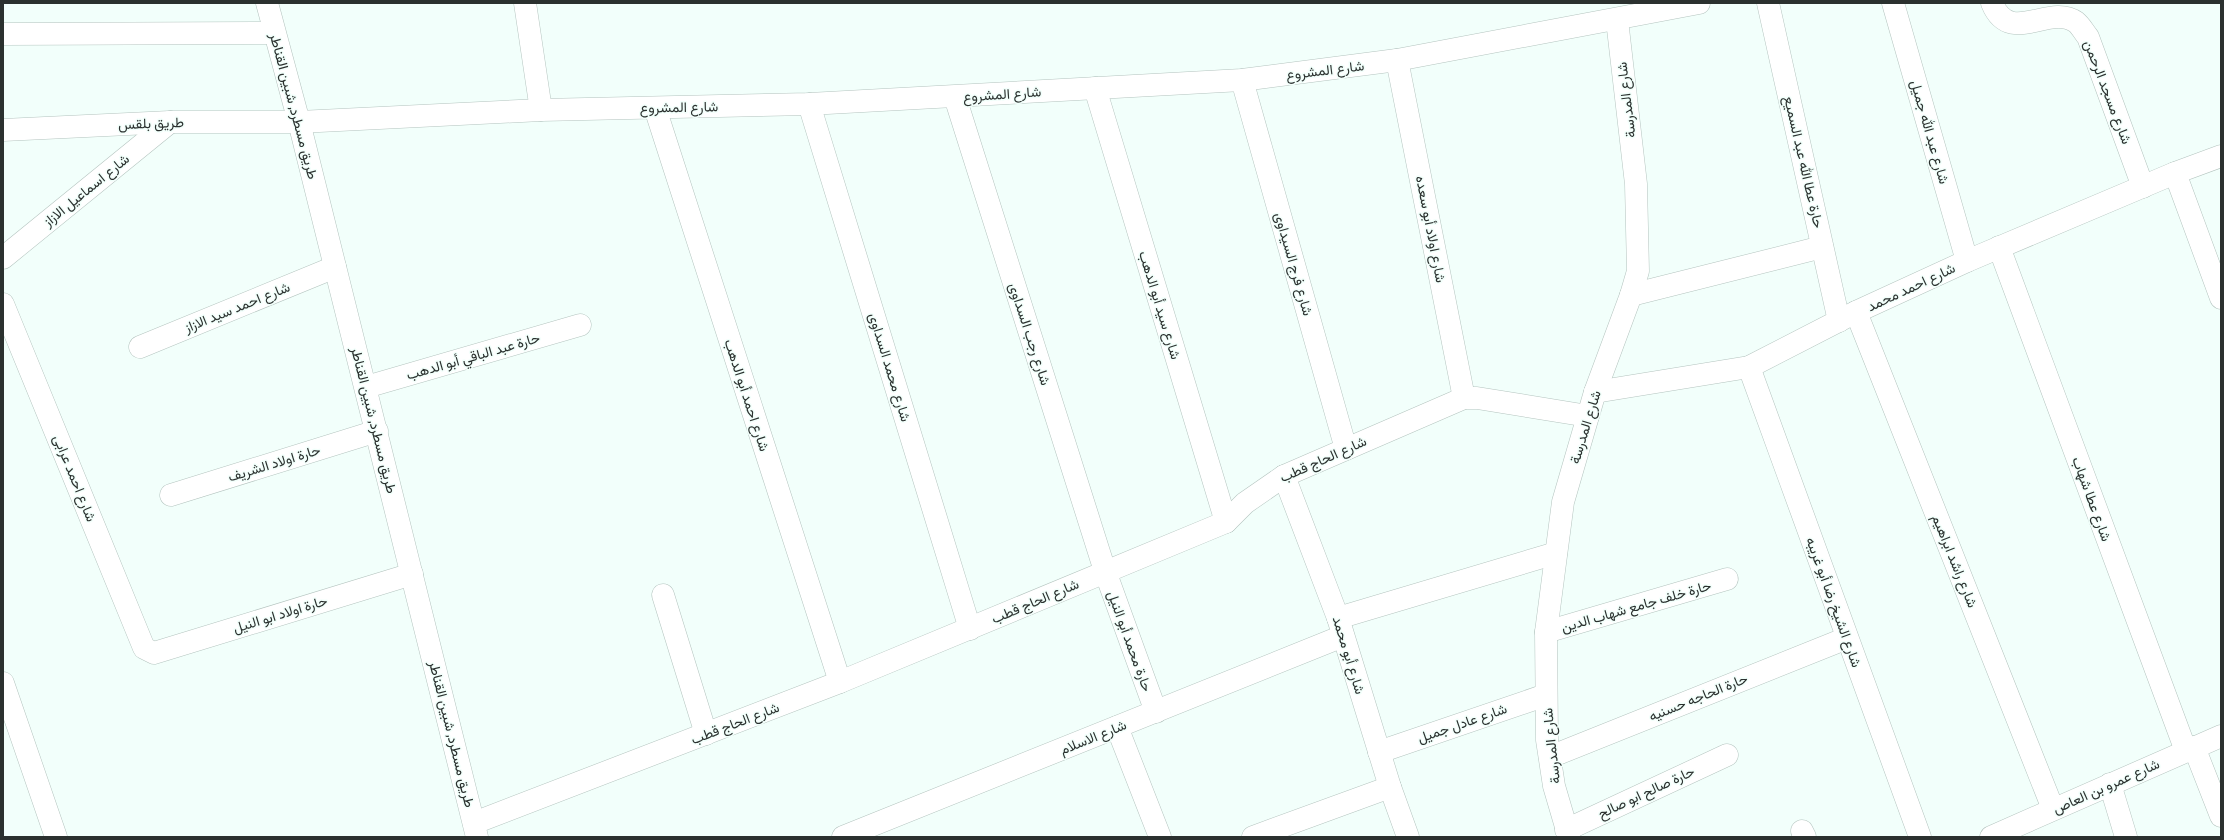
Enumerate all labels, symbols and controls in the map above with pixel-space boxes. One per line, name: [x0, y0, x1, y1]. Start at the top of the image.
street label: طريق مسطرد, شبين القناطر: [266, 30, 321, 181]
street label: شارع مسجد الرحمن: [2078, 38, 2135, 147]
street label: شارع المشروع: [1285, 57, 1365, 86]
street label: شارع المدرسة: [1613, 61, 1642, 139]
street label: شارع عبد الله جميل: [1905, 78, 1952, 187]
street label: شارع المشروع: [962, 83, 1042, 108]
street label: حارة عطا الله عبد السميع: [1778, 94, 1827, 230]
street label: شارع المشروع: [640, 98, 718, 119]
street label: طريق بلقس: [118, 114, 184, 133]
street label: شارع اسماعيل الازاز: [39, 150, 134, 232]
street label: شارع اولاد أبو سعده: [1410, 174, 1449, 284]
street label: شارع فرج السيداوى: [1269, 210, 1316, 318]
street label: شارع سيد أبو الدهب: [1133, 249, 1184, 362]
street label: شارع احمد محمد: [1864, 260, 1959, 317]
street label: شارع احمد سيد الازاز: [181, 279, 293, 339]
street label: شارع رجب السداوى: [1003, 281, 1054, 388]
street label: شارع محمد السداوى: [863, 311, 914, 424]
street label: حارة عبد الباقي أبو الدهب: [404, 329, 543, 387]
street label: شارع احمد أبو الدهب: [718, 337, 773, 454]
street label: طريق مسطرد, شبين القناطر: [347, 344, 400, 495]
street label: شارع المدرسة: [1566, 388, 1607, 467]
street label: شارع احمد عرابى: [48, 432, 100, 525]
street label: شارع الحاج قطب: [1277, 433, 1370, 488]
street label: حارة اولاد الشريف: [226, 441, 322, 486]
street label: شارع عطا شهاب: [2066, 454, 2115, 545]
street label: شارع راشد ابراهيم: [1926, 512, 1981, 611]
street label: شارع الشيخ رضا أبو غريبه: [1800, 535, 1865, 670]
street label: شارع الحاج قطب: [989, 575, 1082, 629]
street label: حارة خلف جامع شهاب الدين: [1559, 577, 1714, 638]
street label: حارة محمد أبو النيل: [1103, 588, 1156, 694]
street label: حارة اولاد ابو النيل: [231, 592, 329, 637]
street label: شارع أبو محمد: [1327, 614, 1368, 697]
street label: طريق مسطرد, شبين القناطر: [425, 658, 478, 809]
street label: حارة الحاجه حسنيه: [1646, 670, 1750, 725]
street label: شارع الحاج قطب: [689, 699, 782, 750]
street label: شارع عادل جميل: [1415, 700, 1510, 749]
street label: شارع المدرسة: [1539, 707, 1566, 785]
street label: شارع الاسلام: [1057, 716, 1130, 760]
street label: شارع عمرو بن العاص: [2050, 755, 2163, 819]
street label: حارة صالح ابو صالح: [1595, 763, 1698, 824]

